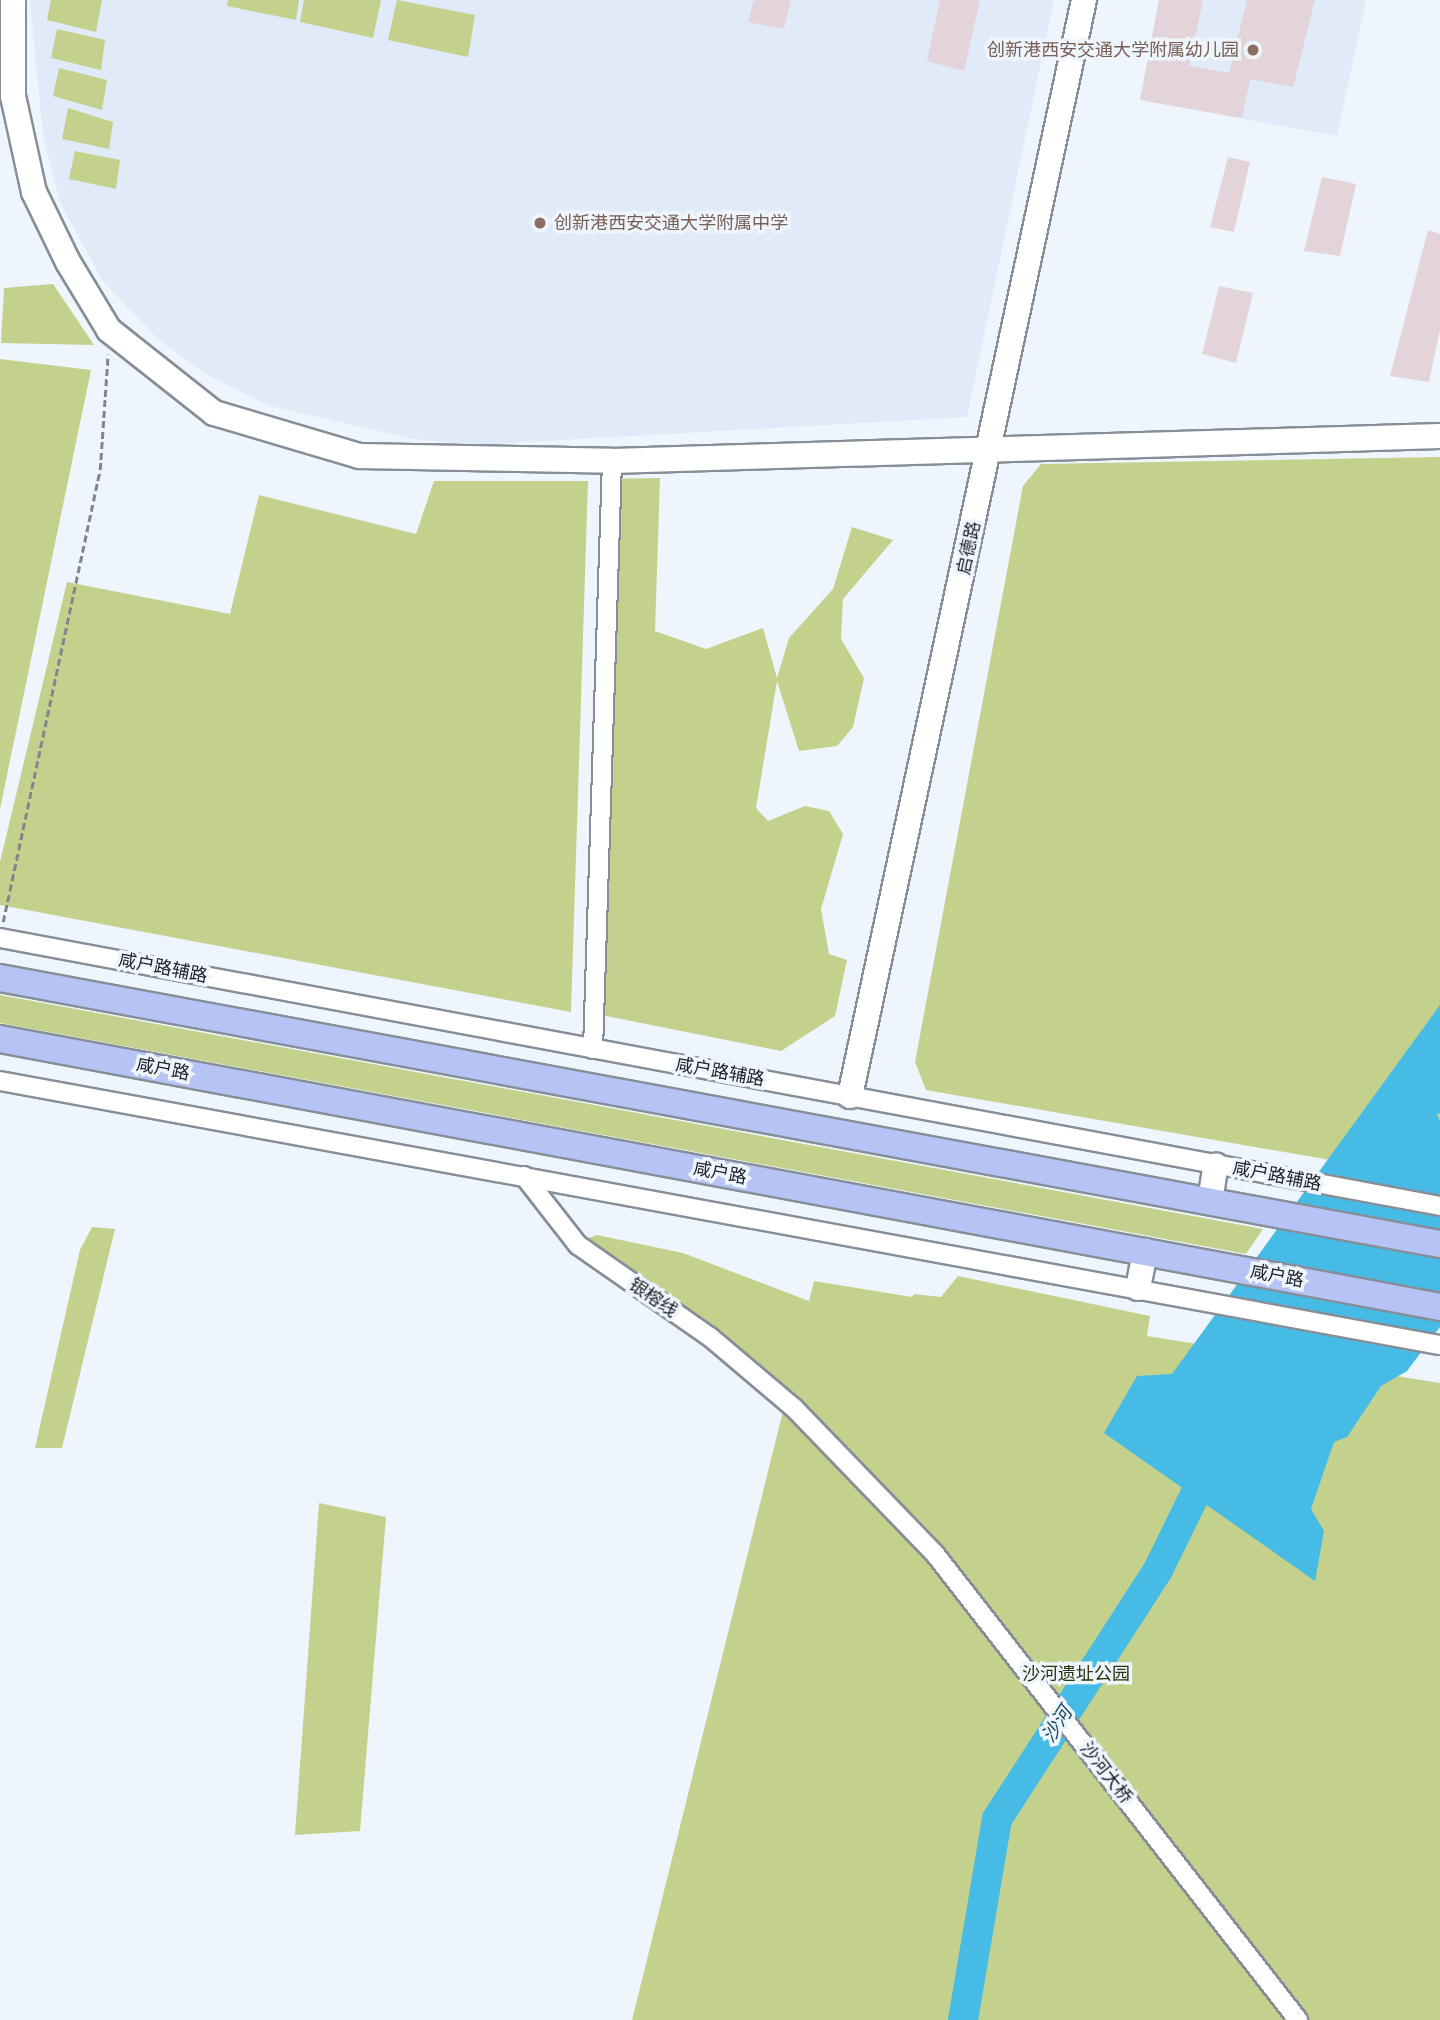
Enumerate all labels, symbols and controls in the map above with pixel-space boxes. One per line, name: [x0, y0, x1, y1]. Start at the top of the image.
place label: 创新港西安交通大学附属幼儿园: [987, 39, 1239, 61]
marker: 创新港西安交通大学附属幼儿园: [1245, 42, 1261, 58]
place label: 创新港西安交通大学附属中学: [554, 212, 788, 234]
marker: 创新港西安交通大学附属中学: [532, 215, 548, 231]
street label: 启德路: [953, 519, 985, 577]
street label: 咸户路辅路: [117, 949, 209, 987]
street label: 咸户路: [134, 1053, 192, 1085]
street label: 咸户路辅路: [674, 1054, 766, 1090]
street label: 咸户路: [691, 1157, 749, 1189]
street label: 咸户路辅路: [1231, 1157, 1323, 1195]
street label: 咸户路: [1248, 1260, 1306, 1292]
street label: 银榕线: [625, 1274, 681, 1322]
park label: 沙河遗址公园: [1022, 1663, 1130, 1685]
water label: 沙河: [1038, 1703, 1078, 1747]
street label: 沙河大桥: [1075, 1738, 1137, 1808]

